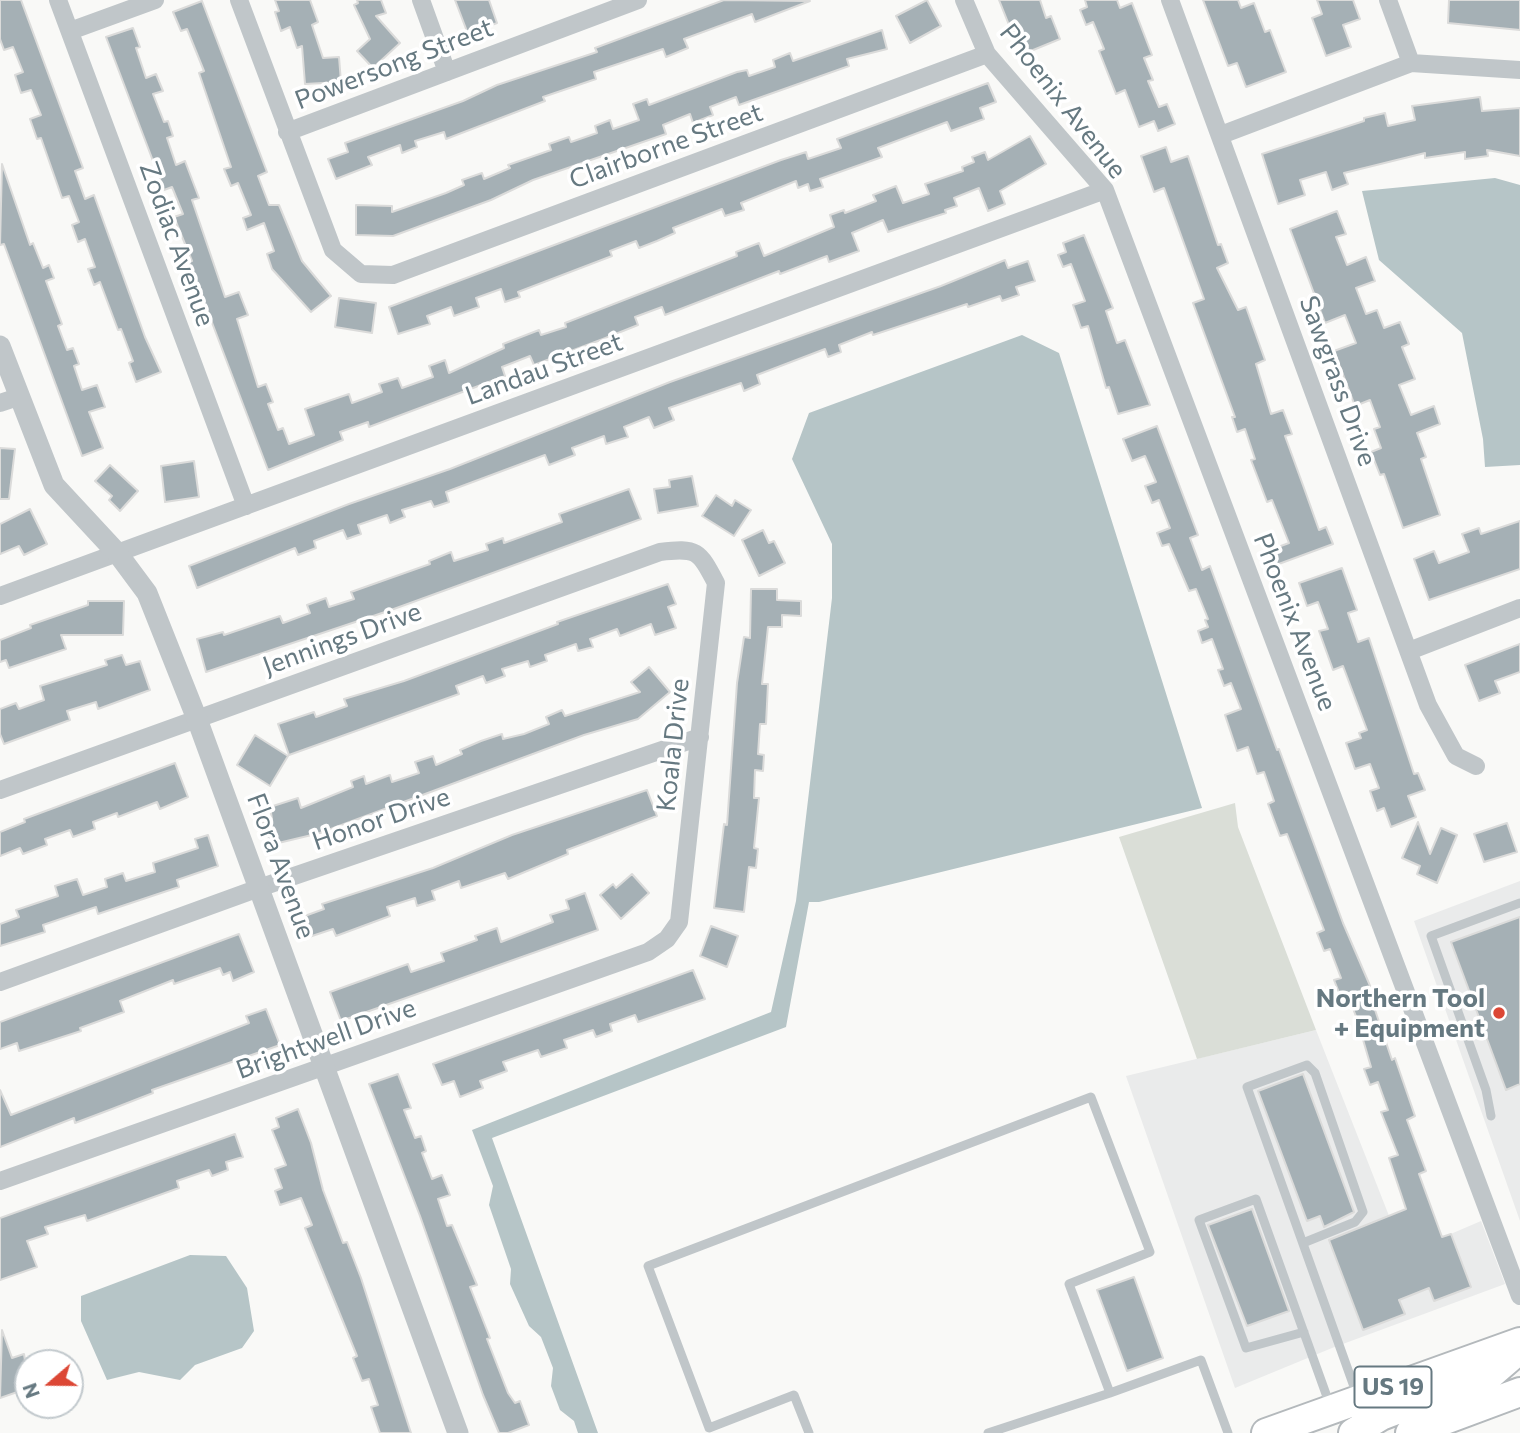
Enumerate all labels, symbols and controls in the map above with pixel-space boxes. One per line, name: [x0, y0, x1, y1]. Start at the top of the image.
street label: Powersong Street: [290, 12, 498, 116]
street label: Phoenix Avenue: [993, 18, 1133, 184]
street label: Clairborne Street: [565, 97, 767, 195]
street label: Zodiac Avenue: [133, 157, 221, 331]
street label: Sawgrass Drive: [1293, 292, 1383, 470]
street label: Landau Street: [461, 326, 627, 412]
street label: Phoenix Avenue: [1247, 529, 1343, 715]
street label: Jennings Drive: [258, 596, 426, 682]
street label: Koala Drive: [651, 677, 695, 813]
street label: Honor Drive: [308, 781, 454, 857]
street label: Flora Avenue: [240, 789, 322, 943]
place label: Northern Tool + Equipment: [1316, 982, 1485, 1044]
street label: Brightwell Drive: [232, 992, 420, 1086]
marker: Northern Tool + Equipment: [1491, 1005, 1507, 1021]
north arrow: [14, 1349, 84, 1419]
road number: US 19: [1354, 1366, 1432, 1408]
text: N: [17, 1380, 44, 1401]

